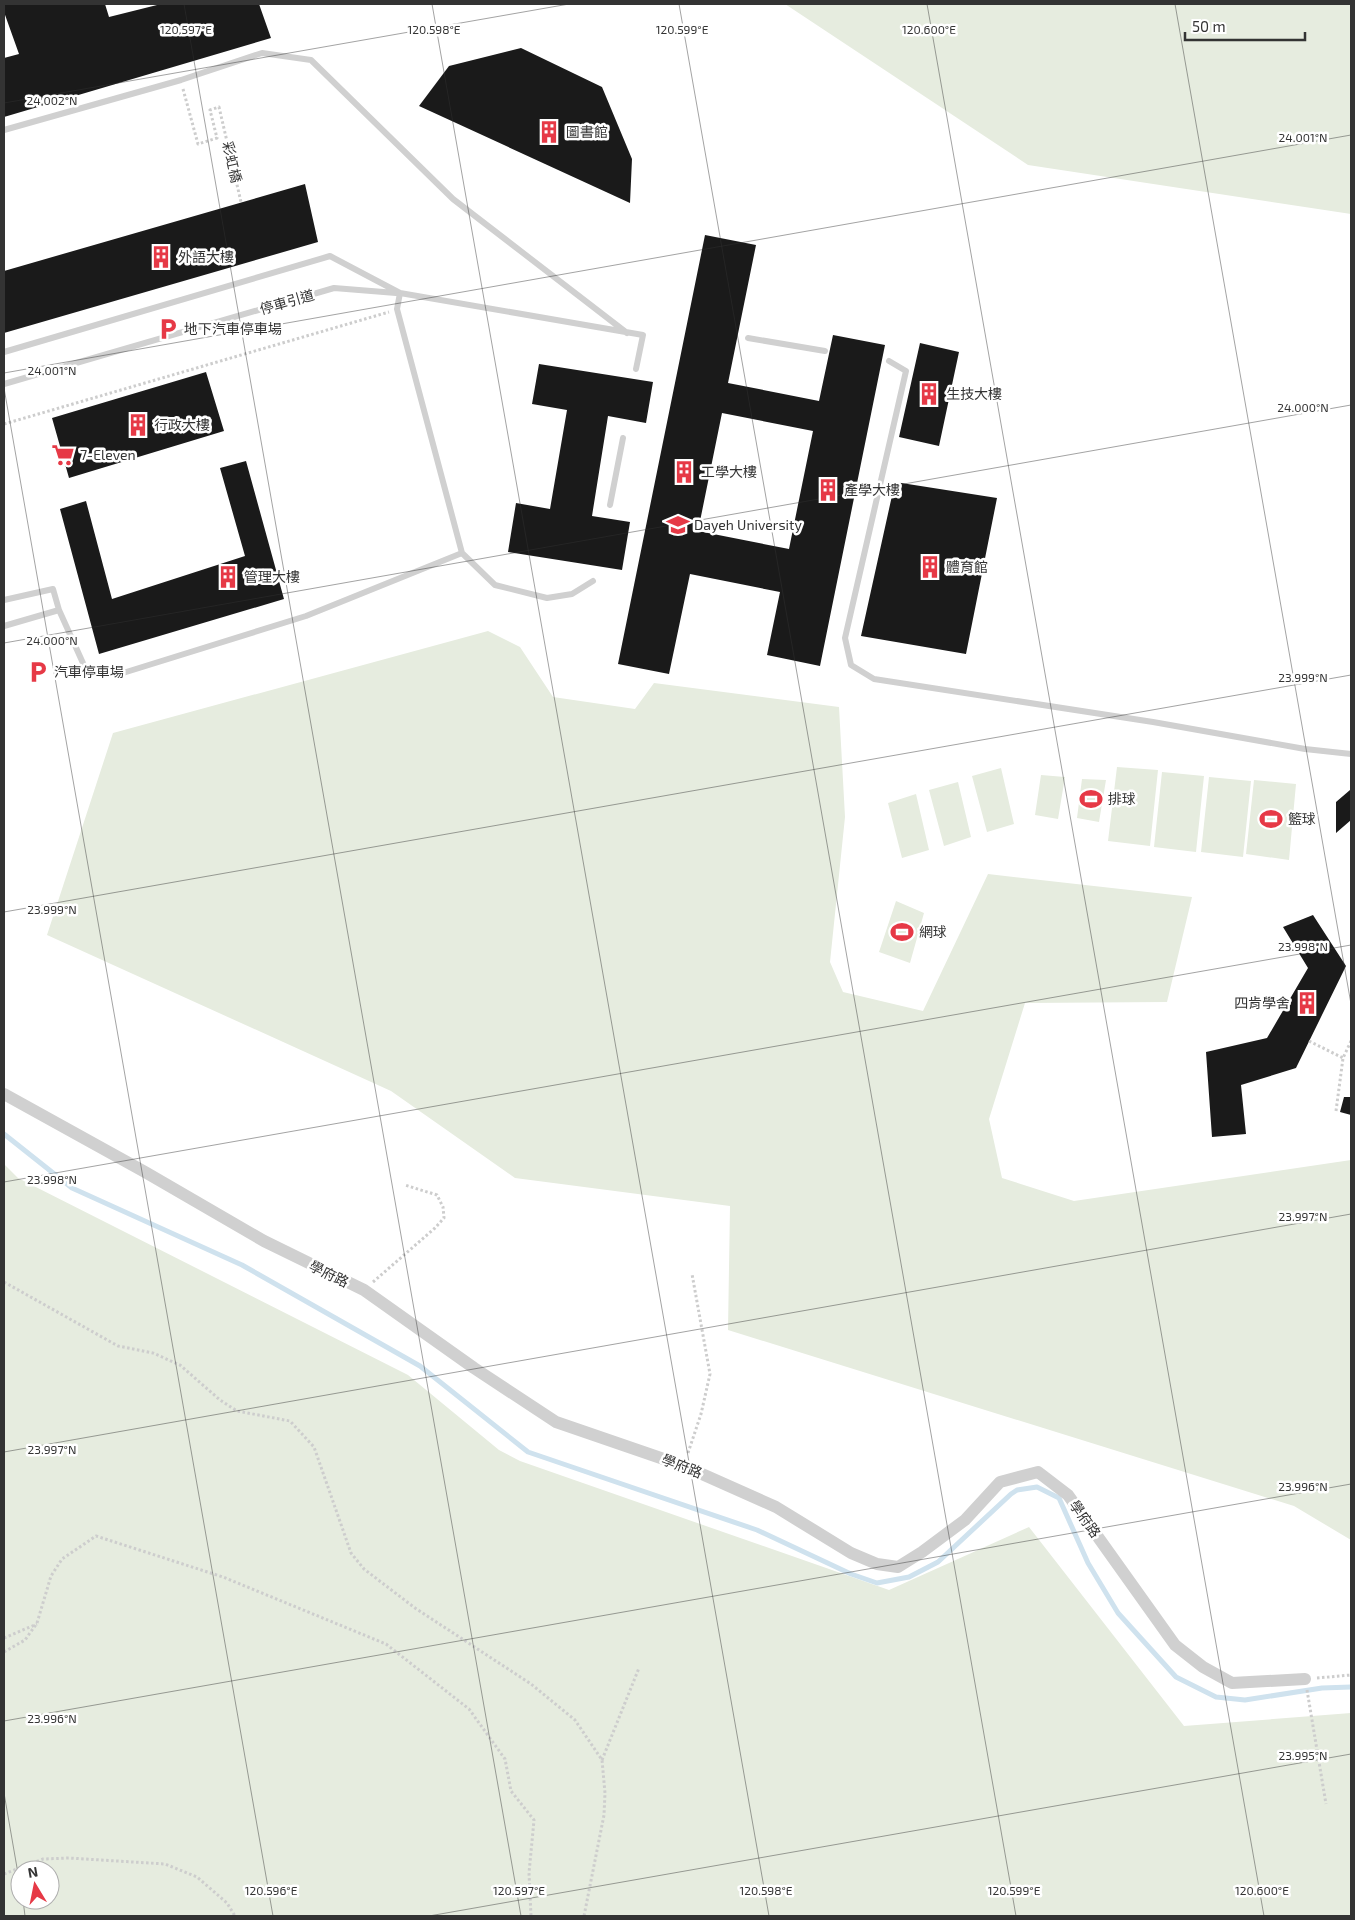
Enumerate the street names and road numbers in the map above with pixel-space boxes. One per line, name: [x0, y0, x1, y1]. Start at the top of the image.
street label: 彩虹橋: [219, 140, 245, 184]
street label: 停車引道: [258, 286, 316, 317]
street label: 學府路: [307, 1257, 352, 1290]
street label: 學府路: [660, 1450, 705, 1481]
street label: 學府路: [1066, 1497, 1104, 1541]

